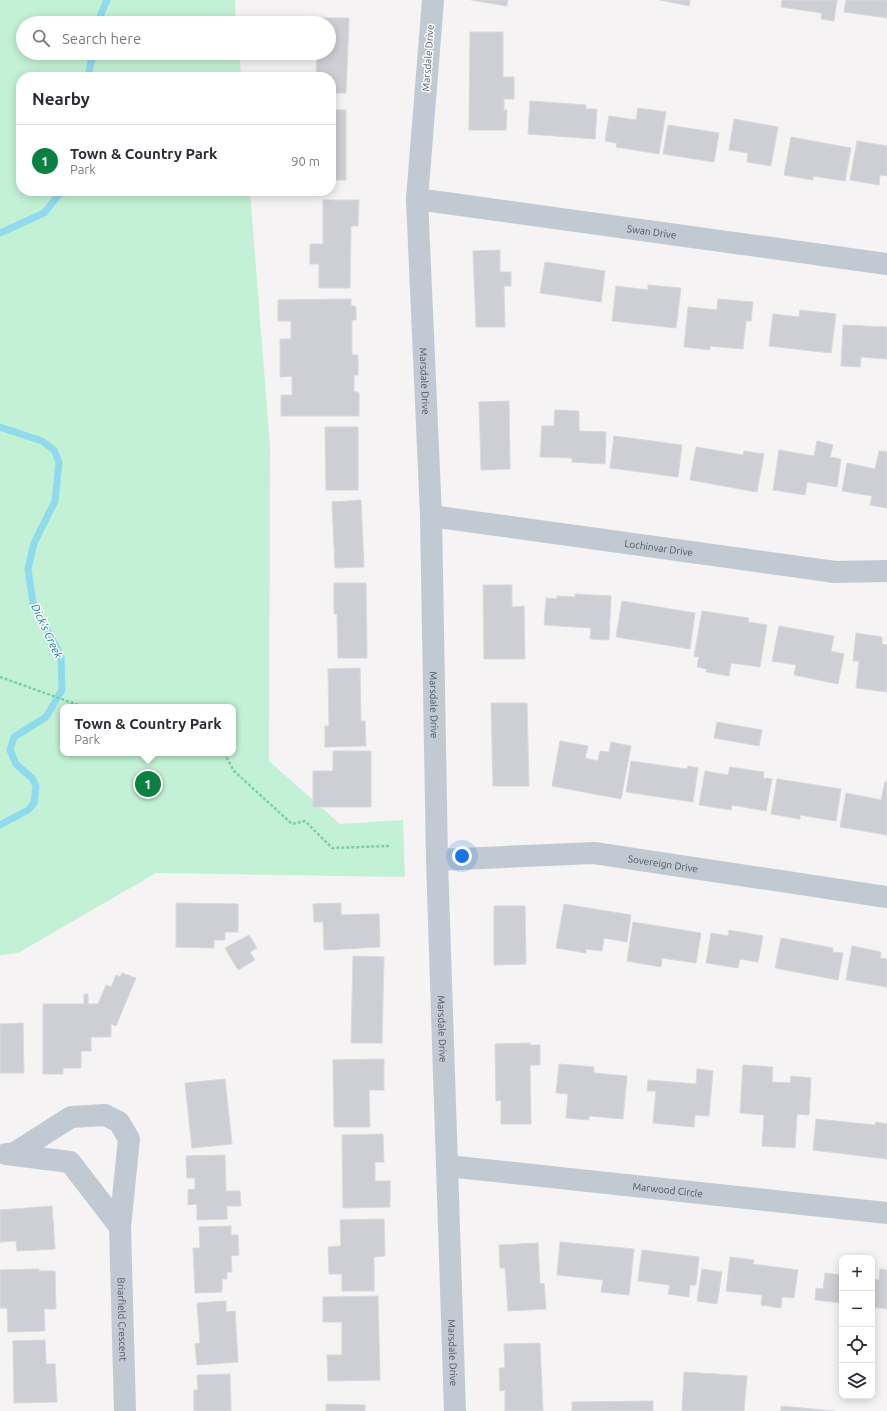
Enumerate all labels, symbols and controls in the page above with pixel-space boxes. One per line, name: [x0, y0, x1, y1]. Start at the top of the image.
search box: [16, 16, 336, 60]
street label: Marsdale Drive: [420, 24, 436, 92]
icon: search: [30, 27, 52, 49]
text: Search here: [62, 30, 141, 47]
text: Nearby: [32, 89, 90, 108]
text: Town & Country Park: [70, 145, 217, 162]
text: 1: [41, 154, 49, 168]
text: 90 m: [291, 154, 320, 168]
text: Park: [70, 162, 96, 176]
street label: Swan Drive: [626, 223, 677, 240]
street label: Marsdale Drive: [418, 347, 432, 415]
street label: Lochinvar Drive: [624, 537, 694, 558]
water label: Dick's Creek: [29, 602, 65, 660]
street label: Marsdale Drive: [428, 671, 440, 739]
popup: [60, 704, 236, 756]
text: Town & Country Park: [74, 715, 222, 732]
text: Park: [74, 732, 100, 746]
pin: 1: [135, 769, 161, 799]
your location: [452, 846, 472, 866]
street label: Sovereign Drive: [627, 853, 699, 874]
street label: Marsdale Drive: [436, 995, 449, 1063]
street label: Marwood Circle: [632, 1180, 703, 1199]
map controls: [839, 1255, 875, 1399]
button: +: [839, 1255, 875, 1291]
street label: Briarfield Crescent: [116, 1277, 129, 1361]
button: −: [839, 1291, 875, 1327]
street label: Marsdale Drive: [447, 1319, 460, 1386]
button: locate: [839, 1327, 875, 1363]
button: layers: [839, 1363, 875, 1399]

